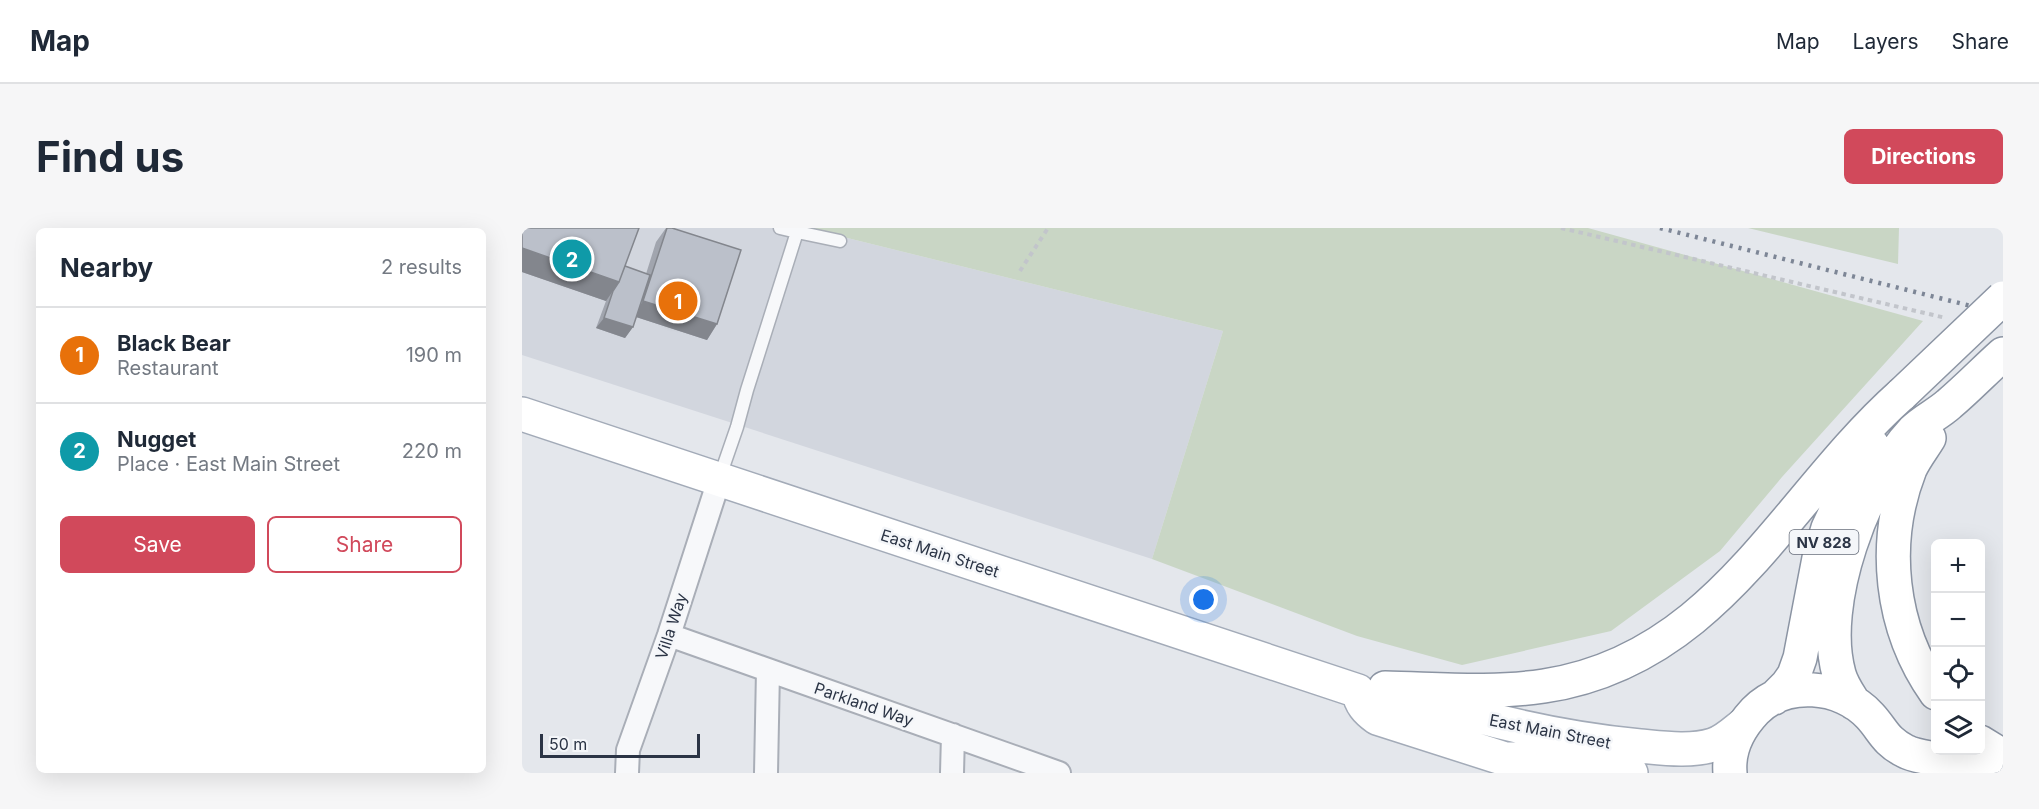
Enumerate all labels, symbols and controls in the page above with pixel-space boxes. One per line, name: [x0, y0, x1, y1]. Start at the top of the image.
text: Map: [30, 24, 90, 58]
text: Map: [1776, 29, 1820, 54]
text: Layers: [1853, 29, 1919, 54]
text: Share: [1952, 29, 2009, 54]
button: Directions: [1844, 129, 2003, 184]
text: Find us: [36, 131, 184, 182]
pin: 2: [553, 237, 592, 282]
text: Nearby: [60, 252, 153, 283]
text: 2 results: [381, 255, 462, 279]
pin: 1: [658, 278, 698, 324]
text: Black Bear: [117, 330, 231, 356]
text: 1: [75, 343, 84, 367]
text: 190 m: [406, 343, 462, 367]
text: Restaurant: [117, 356, 219, 380]
text: Nugget: [117, 426, 196, 452]
text: 2: [73, 439, 86, 463]
text: 220 m: [402, 439, 462, 463]
text: Place · East Main Street: [117, 452, 340, 476]
button: Save: [60, 516, 255, 573]
button: Share: [267, 516, 462, 573]
street label: East Main Street: [878, 524, 1002, 582]
road number: NV 828: [1790, 530, 1858, 554]
map controls: [1931, 539, 1985, 755]
button: +: [1931, 539, 1985, 593]
your location: [1189, 585, 1218, 614]
street label: Villa Way: [651, 590, 691, 662]
button: −: [1931, 593, 1985, 647]
button: locate: [1931, 647, 1985, 701]
street label: Parkland Way: [812, 678, 916, 730]
button: layers: [1931, 701, 1985, 755]
street label: East Main Street: [1488, 709, 1612, 753]
scale bar: [540, 731, 700, 758]
text: 50 m: [549, 734, 587, 754]

